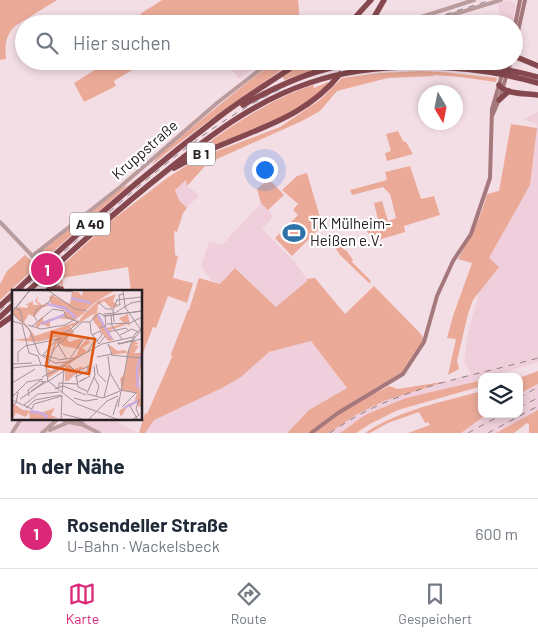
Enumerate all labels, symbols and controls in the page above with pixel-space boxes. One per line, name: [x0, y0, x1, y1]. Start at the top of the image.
search box: [15, 15, 523, 70]
icon: search: [33, 29, 61, 57]
text: Hier suchen: [73, 31, 171, 54]
north arrow: [418, 85, 463, 130]
street label: Kruppstraße: [108, 116, 181, 183]
road number: B 1: [187, 142, 215, 166]
your location: [252, 157, 278, 183]
road number: A 40: [70, 212, 110, 235]
place label: TK Mülheim- Heißen e.V.: [310, 214, 391, 249]
sports icon: TK Mülheim- Heißen e.V.: [281, 220, 307, 246]
pin: 1: [31, 250, 63, 288]
inset map: [12, 290, 142, 420]
map controls: [478, 373, 523, 418]
button: layers: [478, 373, 523, 418]
text: In der Nähe: [20, 453, 125, 478]
text: Rosendeller Straße: [67, 513, 228, 536]
text: 1: [33, 524, 39, 543]
text: 600 m: [475, 524, 518, 543]
text: U-Bahn · Wackelsbeck: [67, 536, 220, 555]
tab: Karte: [66, 580, 99, 627]
tab: Route: [231, 580, 267, 627]
tab: Gespeichert: [398, 580, 472, 627]

